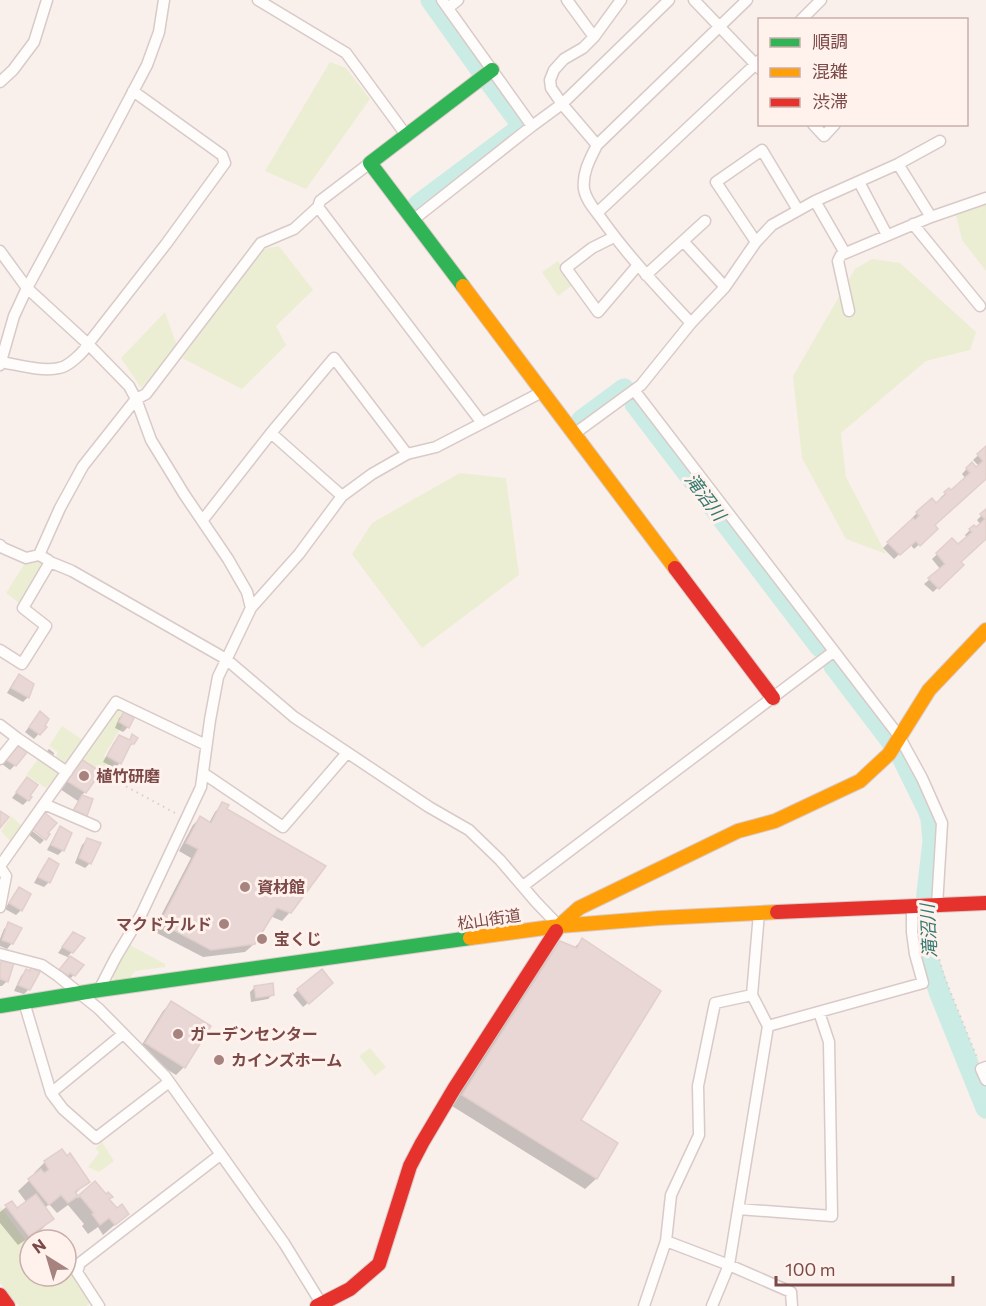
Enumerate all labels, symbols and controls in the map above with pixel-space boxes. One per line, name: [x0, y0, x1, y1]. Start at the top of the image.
legend: [758, 18, 968, 126]
text: 順調: [812, 30, 848, 52]
text: 混雑: [812, 60, 848, 82]
text: 渋滞: [812, 90, 848, 112]
water label: 滝沼川: [681, 468, 732, 526]
place label: 植竹研磨: [96, 766, 160, 785]
marker: 植竹研磨: [77, 769, 91, 783]
place label: 資材館: [257, 877, 305, 896]
marker: 資材館: [238, 880, 252, 894]
water label: 滝沼川: [915, 902, 940, 959]
street label: 松山街道: [456, 905, 522, 932]
place label: マクドナルド: [116, 914, 212, 933]
marker: マクドナルド: [217, 917, 231, 931]
place label: 宝くじ: [274, 929, 322, 948]
marker: 宝くじ: [255, 932, 269, 946]
place label: ガーデンセンター: [190, 1024, 318, 1043]
marker: ガーデンセンター: [171, 1027, 185, 1041]
place label: カインズホーム: [231, 1050, 342, 1069]
marker: カインズホーム: [212, 1053, 226, 1067]
north arrow: [18, 1228, 78, 1288]
text: N: [28, 1234, 49, 1257]
scale bar: [776, 1249, 953, 1287]
text: 100 m: [785, 1258, 835, 1280]

